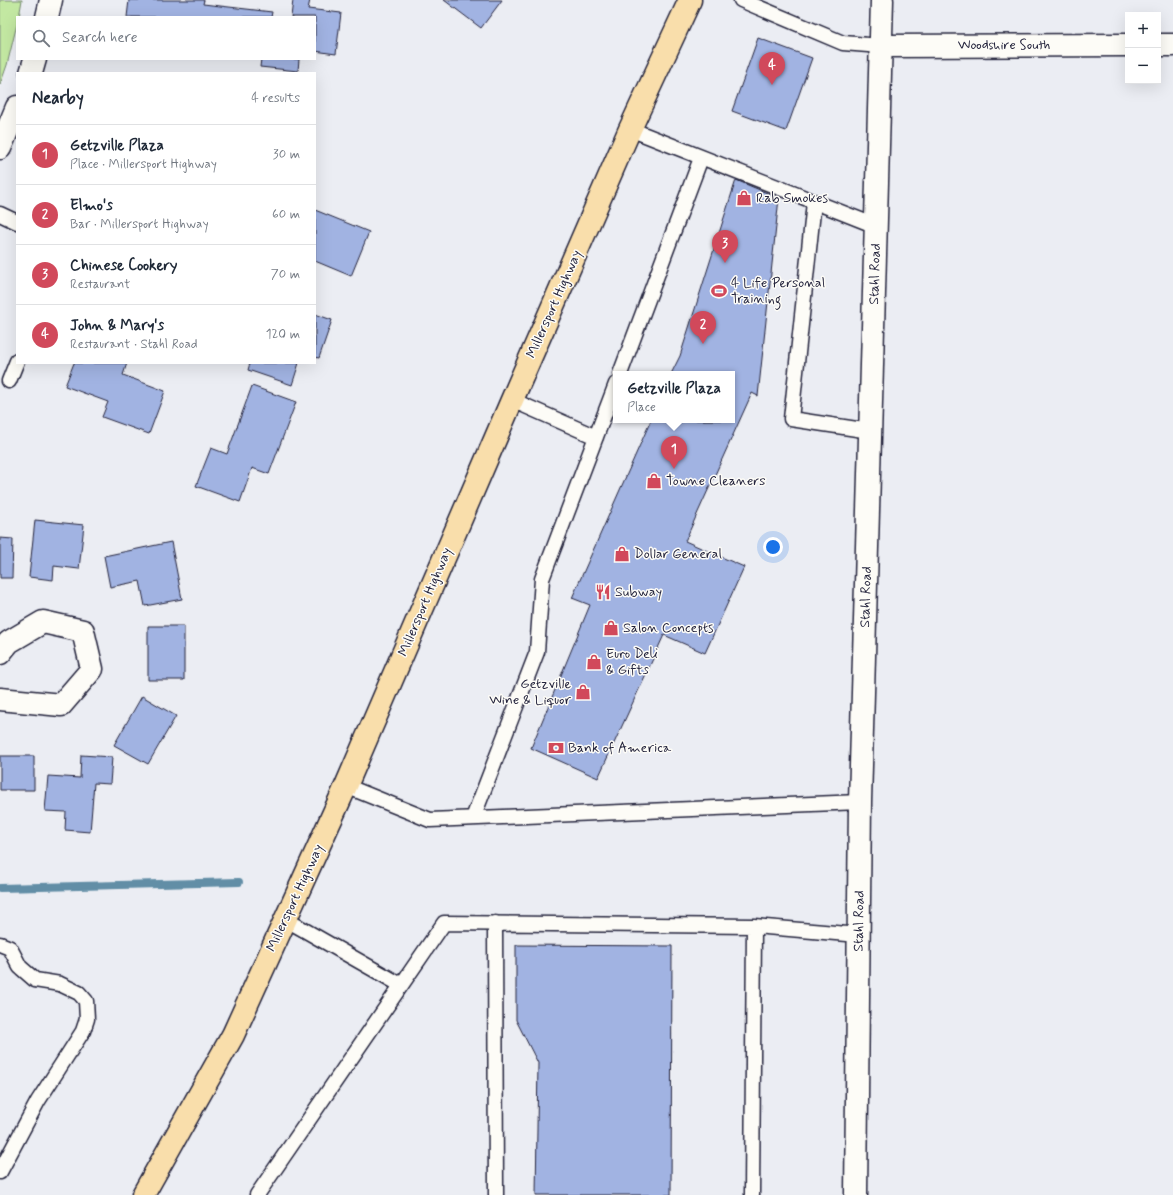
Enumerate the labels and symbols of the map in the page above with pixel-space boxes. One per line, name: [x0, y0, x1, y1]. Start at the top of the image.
street label: Woodshire South: [958, 36, 1050, 54]
pin: 4: [759, 52, 785, 85]
shop icon: Rab Smokes: [735, 189, 753, 207]
place label: Rab Smokes: [756, 189, 829, 207]
pin: 3: [712, 230, 738, 263]
street label: Stahl Road: [865, 243, 885, 305]
street label: Millersport Highway: [522, 247, 586, 361]
place label: 4 Life Personal Training: [731, 274, 825, 310]
sports icon: 4 Life Personal Training: [710, 282, 728, 300]
pin: 2: [690, 311, 716, 344]
pin: 1: [661, 436, 687, 469]
shop icon: Towne Cleaners: [645, 472, 663, 490]
place label: Towne Cleaners: [666, 472, 766, 490]
your location: [763, 537, 783, 557]
street label: Millersport Highway: [394, 545, 456, 659]
shop icon: Dollar General: [613, 545, 631, 563]
place label: Dollar General: [634, 545, 722, 563]
street label: Stahl Road: [856, 566, 876, 628]
restaurant icon: Subway: [594, 583, 612, 601]
place label: Subway: [615, 583, 662, 601]
shop icon: Salon Concepts: [602, 619, 620, 637]
place label: Salon Concepts: [623, 619, 714, 637]
place label: Euro Deli & Gifts: [606, 645, 658, 679]
shop icon: Euro Deli & Gifts: [585, 653, 603, 671]
place label: Getzville Wine & Liquor: [489, 675, 571, 709]
shop icon: Getzville Wine & Liquor: [574, 683, 592, 701]
bank icon: Bank of America: [547, 739, 565, 757]
place label: Bank of America: [568, 739, 672, 757]
street label: Millersport Highway: [262, 841, 328, 955]
street label: Stahl Road: [849, 890, 869, 952]

